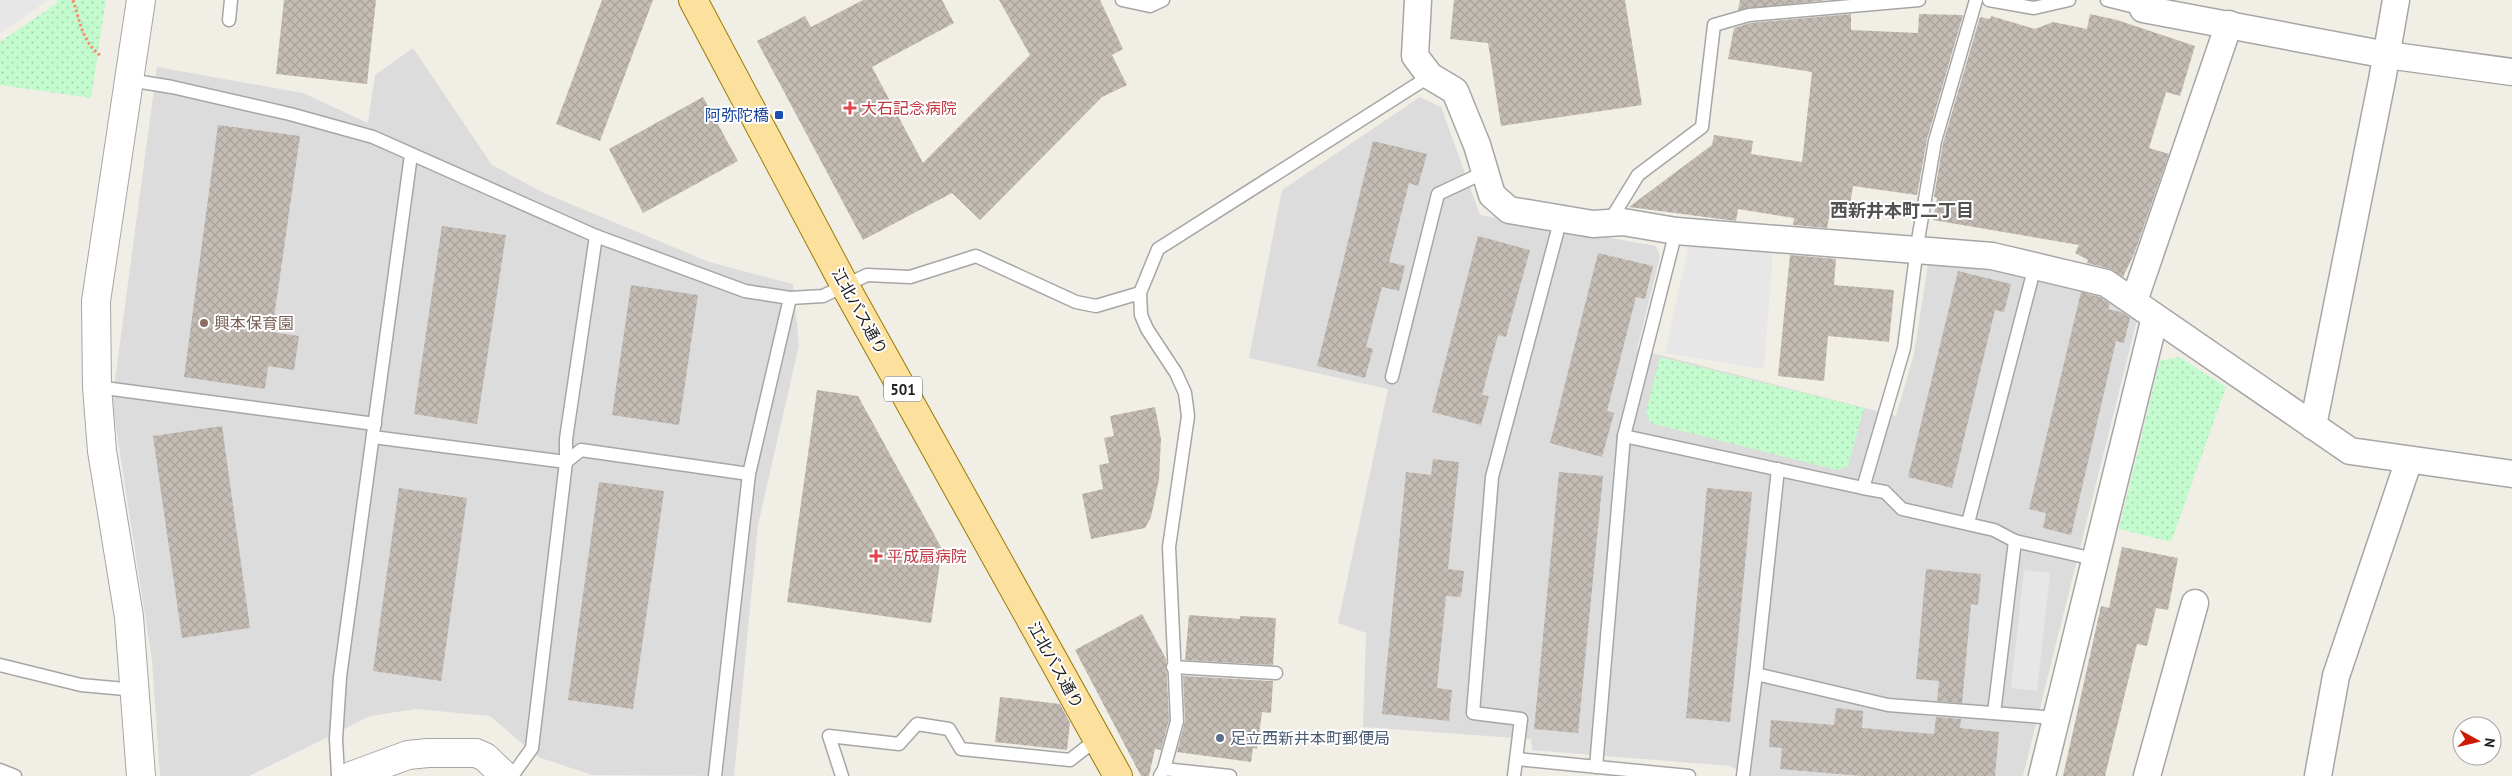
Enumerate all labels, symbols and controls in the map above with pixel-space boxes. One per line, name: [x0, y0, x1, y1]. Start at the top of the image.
place label: 大石記念病院: [861, 98, 957, 118]
marker: 大石記念病院: [843, 101, 857, 115]
place label: 阿弥陀橋: [705, 105, 769, 125]
marker: 阿弥陀橋: [773, 109, 785, 121]
district label: 西新井本町二丁目: [1830, 199, 1974, 222]
street label: 江北バス通り: [828, 264, 892, 358]
place label: 興本保育園: [214, 313, 294, 333]
marker: 興本保育園: [198, 317, 210, 329]
road number: 501: [884, 376, 922, 402]
place label: 平成扇病院: [887, 546, 967, 566]
marker: 平成扇病院: [869, 549, 883, 563]
street label: 江北バス通り: [1024, 618, 1088, 712]
north arrow: [2452, 716, 2502, 766]
place label: 足立西新井本町郵便局: [1230, 728, 1390, 748]
marker: 足立西新井本町郵便局: [1214, 732, 1226, 744]
text: N: [2480, 737, 2499, 749]

